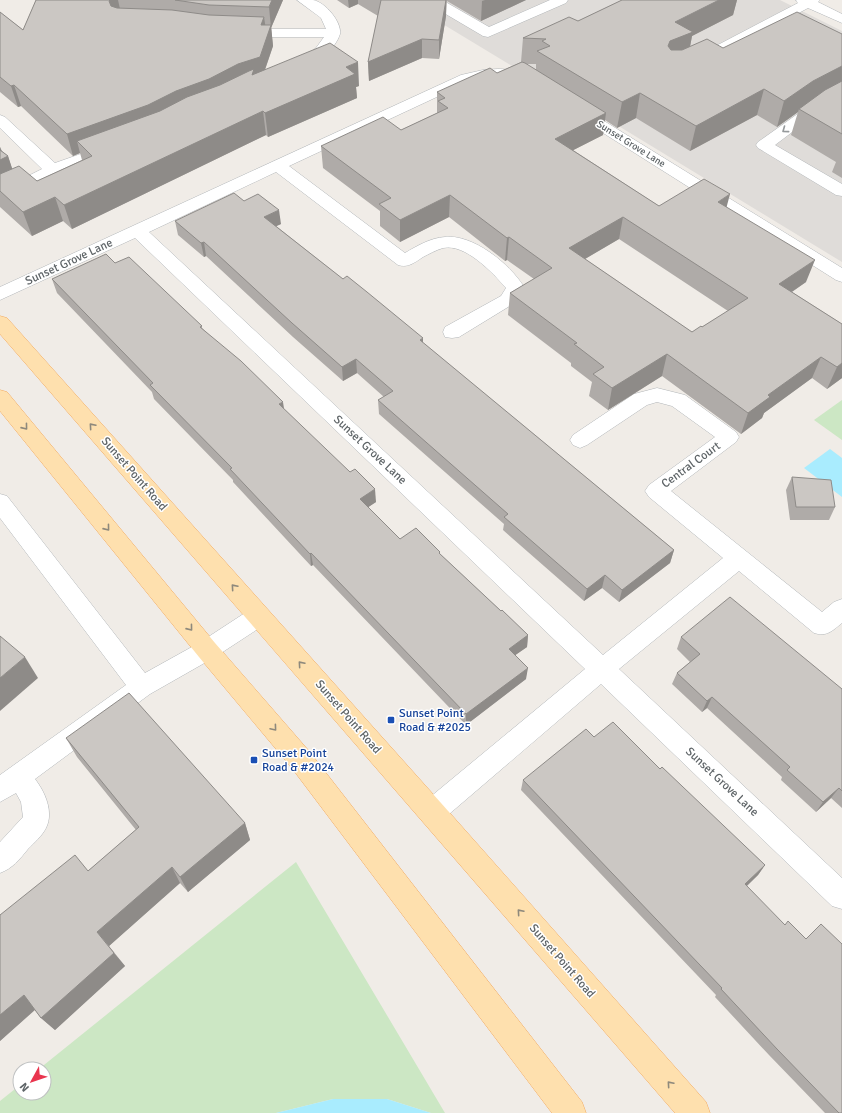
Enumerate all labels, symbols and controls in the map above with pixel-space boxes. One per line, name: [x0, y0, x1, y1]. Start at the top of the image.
street label: Sunset Grove Lane: [594, 118, 668, 170]
one-way arrow: [783, 125, 790, 132]
street label: Sunset Grove Lane: [23, 235, 115, 289]
street label: Sunset Grove Lane: [330, 412, 410, 488]
one-way arrow: [20, 423, 27, 430]
one-way arrow: [90, 424, 97, 431]
street label: Sunset Point Road: [98, 434, 170, 514]
street label: Central Court: [659, 439, 723, 491]
one-way arrow: [103, 523, 110, 531]
one-way arrow: [231, 584, 238, 592]
one-way arrow: [185, 624, 192, 631]
one-way arrow: [299, 661, 306, 668]
street label: Sunset Point Road: [312, 677, 384, 757]
place label: Sunset Point Road & #2025: [399, 706, 471, 735]
marker: Sunset Point Road & #2025: [386, 715, 396, 725]
one-way arrow: [269, 723, 276, 730]
street label: Sunset Grove Lane: [682, 744, 762, 820]
place label: Sunset Point Road & #2024: [262, 746, 335, 775]
marker: Sunset Point Road & #2024: [249, 755, 259, 765]
one-way arrow: [517, 909, 524, 917]
street label: Sunset Point Road: [526, 921, 598, 1001]
north arrow: [12, 1061, 52, 1101]
text: N: [17, 1080, 32, 1094]
one-way arrow: [667, 1081, 674, 1088]

